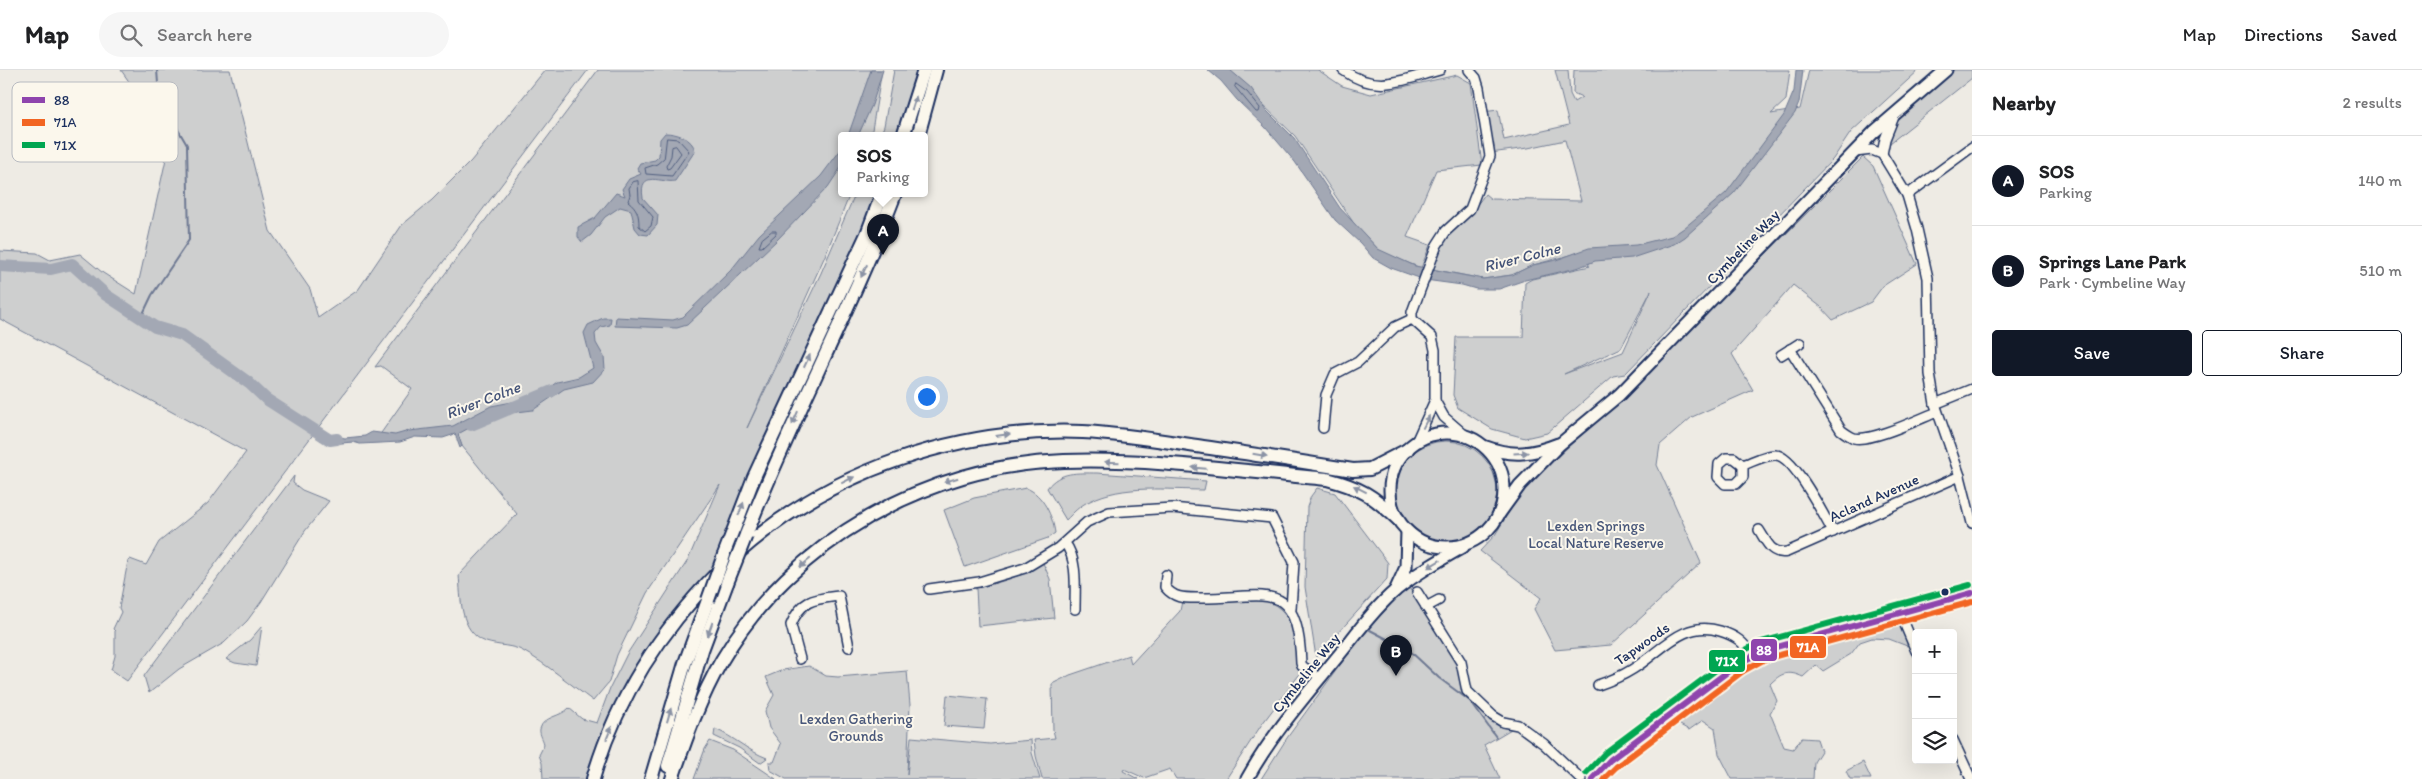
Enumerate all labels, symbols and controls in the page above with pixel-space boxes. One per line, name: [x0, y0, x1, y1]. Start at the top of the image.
search box: [99, 12, 449, 57]
text: Map: [25, 20, 69, 49]
icon: search: [117, 21, 145, 49]
text: Search here: [157, 23, 252, 46]
text: Map: [2183, 24, 2216, 46]
text: Directions: [2244, 24, 2323, 46]
text: Saved: [2351, 24, 2397, 46]
legend: [12, 82, 178, 162]
text: Nearby: [1992, 90, 2056, 115]
text: 88: [54, 92, 70, 109]
text: 2 results: [2342, 93, 2402, 112]
one-way arrow: [910, 96, 918, 111]
text: 71A: [54, 114, 76, 131]
popup: [838, 132, 928, 197]
text: 71X: [54, 137, 76, 154]
text: SOS: [857, 144, 892, 167]
text: SOS: [2039, 160, 2074, 183]
text: Parking: [857, 167, 909, 186]
text: A: [2003, 171, 2013, 190]
text: 140 m: [2358, 171, 2402, 190]
text: Parking: [2039, 183, 2092, 202]
street label: Cymbeline Way: [1703, 206, 1783, 288]
pin: A: [867, 214, 899, 255]
water label: River Colne: [1482, 238, 1563, 276]
text: Springs Lane Park: [2039, 250, 2186, 273]
text: B: [2003, 261, 2013, 280]
text: 510 m: [2359, 261, 2402, 280]
one-way arrow: [859, 264, 867, 278]
text: Park · Cymbeline Way: [2039, 273, 2185, 292]
button: Save: [1992, 330, 2192, 376]
button: Share: [2202, 330, 2402, 376]
one-way arrow: [803, 354, 811, 368]
water label: River Colne: [443, 377, 524, 423]
your location: [914, 384, 940, 410]
one-way arrow: [790, 411, 798, 425]
one-way arrow: [1422, 414, 1430, 429]
one-way arrow: [996, 431, 1012, 439]
one-way arrow: [1514, 449, 1530, 457]
one-way arrow: [1252, 452, 1268, 460]
one-way arrow: [1103, 457, 1119, 465]
one-way arrow: [1191, 463, 1207, 471]
street label: Acland Avenue: [1826, 470, 1922, 526]
one-way arrow: [841, 476, 855, 484]
one-way arrow: [943, 477, 958, 485]
one-way arrow: [1352, 485, 1367, 493]
one-way arrow: [737, 501, 745, 516]
park label: Lexden Springs Local Nature Reserve: [1528, 517, 1664, 552]
one-way arrow: [798, 557, 811, 568]
one-way arrow: [1428, 559, 1441, 568]
unlabelled marker: [1940, 587, 1950, 597]
street label: Tapwoods: [1611, 618, 1673, 669]
one-way arrow: [706, 622, 714, 637]
street label: Cymbeline Way: [1268, 629, 1344, 717]
map controls: [1912, 629, 1957, 764]
button: +: [1912, 629, 1957, 674]
pin: B: [1380, 635, 1412, 676]
line badge: 71A: [1789, 635, 1827, 659]
line badge: 88: [1750, 638, 1778, 662]
text: 71A: [1796, 639, 1820, 656]
text: 88: [1756, 642, 1772, 659]
line badge: 71X: [1708, 649, 1746, 673]
text: 71X: [1715, 653, 1738, 670]
button: −: [1912, 674, 1957, 719]
one-way arrow: [666, 708, 674, 723]
park label: Lexden Gathering Grounds: [799, 710, 913, 745]
button: layers: [1912, 719, 1957, 764]
one-way arrow: [605, 725, 613, 740]

